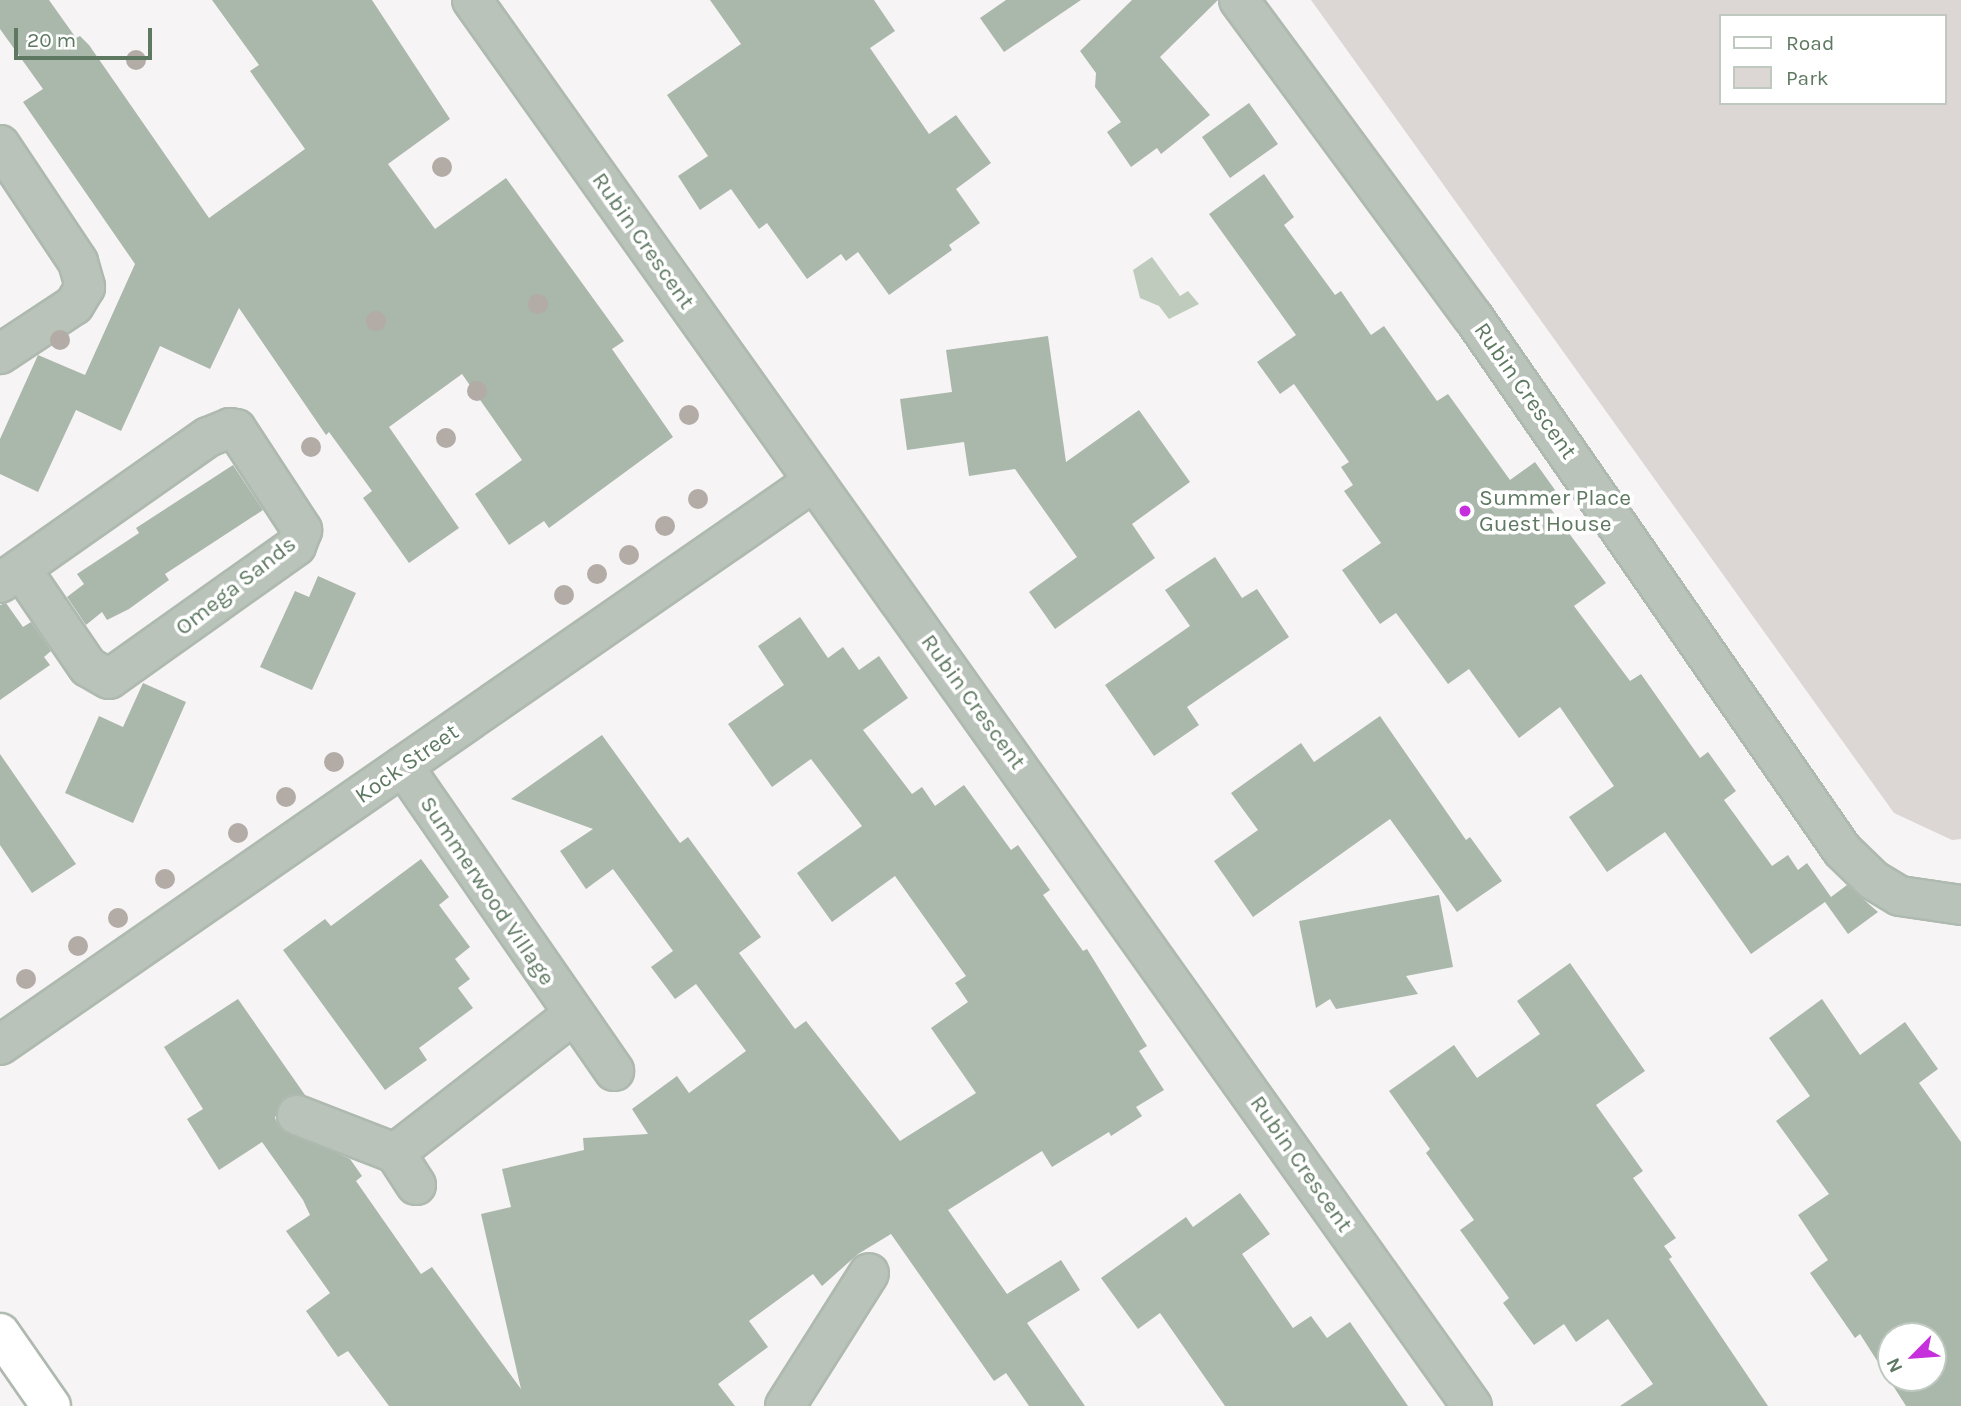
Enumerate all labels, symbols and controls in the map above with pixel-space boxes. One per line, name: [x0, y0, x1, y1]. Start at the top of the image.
scale bar: [18, 14, 156, 58]
legend: [1720, 14, 1947, 105]
text: 20 m: [27, 28, 76, 52]
text: Road: [1786, 31, 1834, 55]
text: Park: [1786, 66, 1829, 90]
street label: Rubin Crescent: [586, 167, 700, 315]
street label: Rubin Crescent: [1468, 317, 1582, 465]
place label: Summer Place Guest House: [1479, 484, 1631, 538]
marker: Summer Place Guest House: [1457, 503, 1473, 519]
street label: Omega Sands: [170, 530, 302, 642]
street label: Rubin Crescent: [915, 629, 1031, 775]
street label: Kock Street: [350, 718, 464, 810]
street label: Summerwood Village: [413, 791, 561, 991]
street label: Rubin Crescent: [1244, 1090, 1358, 1238]
north arrow: [1877, 1322, 1947, 1392]
text: N: [1882, 1354, 1908, 1376]

